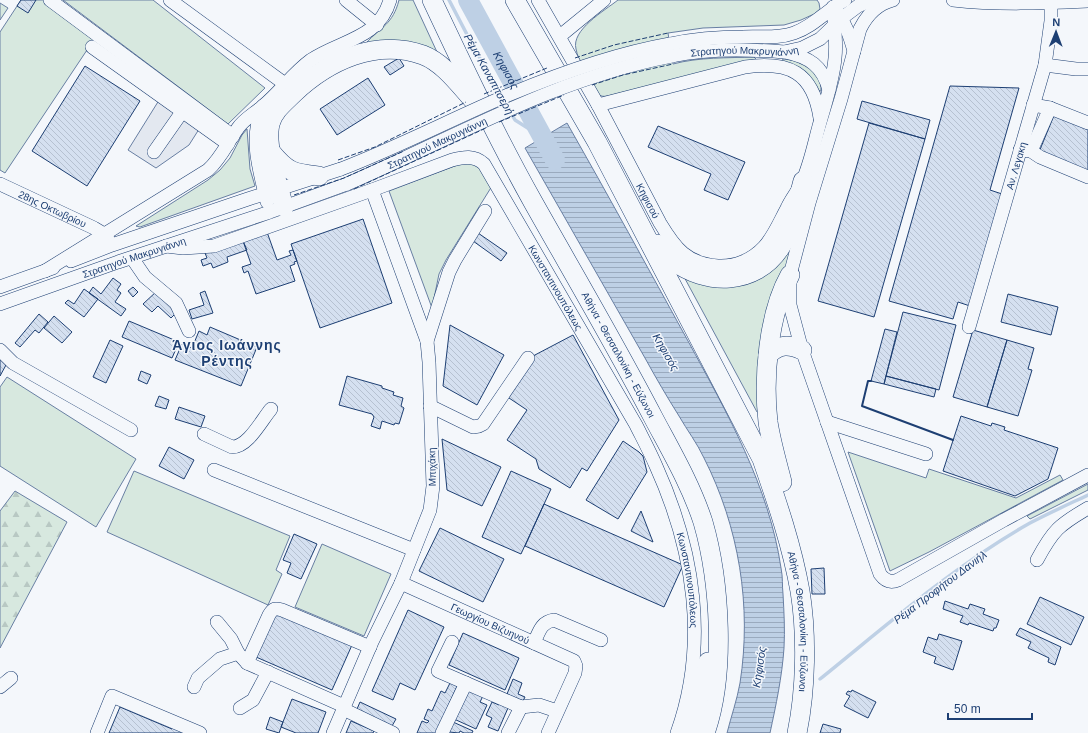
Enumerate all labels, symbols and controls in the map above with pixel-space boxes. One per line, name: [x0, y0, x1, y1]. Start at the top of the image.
north arrow: [1036, 12, 1076, 52]
text: N: [1052, 16, 1060, 28]
water label: Ρέμα Καναπιτσερή: [462, 32, 516, 116]
street label: Στρατηγού Μακρυγιάννη: [690, 43, 800, 58]
water label: Κηφισός: [491, 49, 522, 92]
street label: Στρατηγού Μακρυγιάννη: [386, 115, 488, 171]
street label: Αν. Λεγακη: [1004, 141, 1028, 191]
street label: Κηφισού: [635, 181, 662, 220]
street label: 28ης Οκτωβρίου: [17, 188, 88, 229]
street label: Στρατηγού Μακρυγιάννη: [81, 235, 187, 280]
street label: Κωνσταντινουπόλεως: [527, 243, 585, 332]
street label: Αθήνα - Θεσσαλονίκη - Εύζωνοι: [580, 290, 658, 419]
water label: Κηφισός: [650, 331, 682, 374]
district label: Άγιος Ιωάννης Ρέντης: [172, 337, 282, 369]
street label: Μπιχάκη: [426, 448, 438, 486]
street label: Κωνσταντινουπόλεως: [675, 531, 700, 628]
water label: Ρέμα Προφήτου Δανιήλ: [891, 548, 989, 626]
street label: Αθήνα - Θεσσαλονίκη - Εύζωνοι: [786, 550, 810, 692]
street label: Γεωργίου Βιζυηνού: [449, 601, 531, 646]
water label: Κηφισός: [750, 645, 769, 688]
scale bar: [948, 695, 1032, 721]
text: 50 m: [954, 702, 981, 716]

